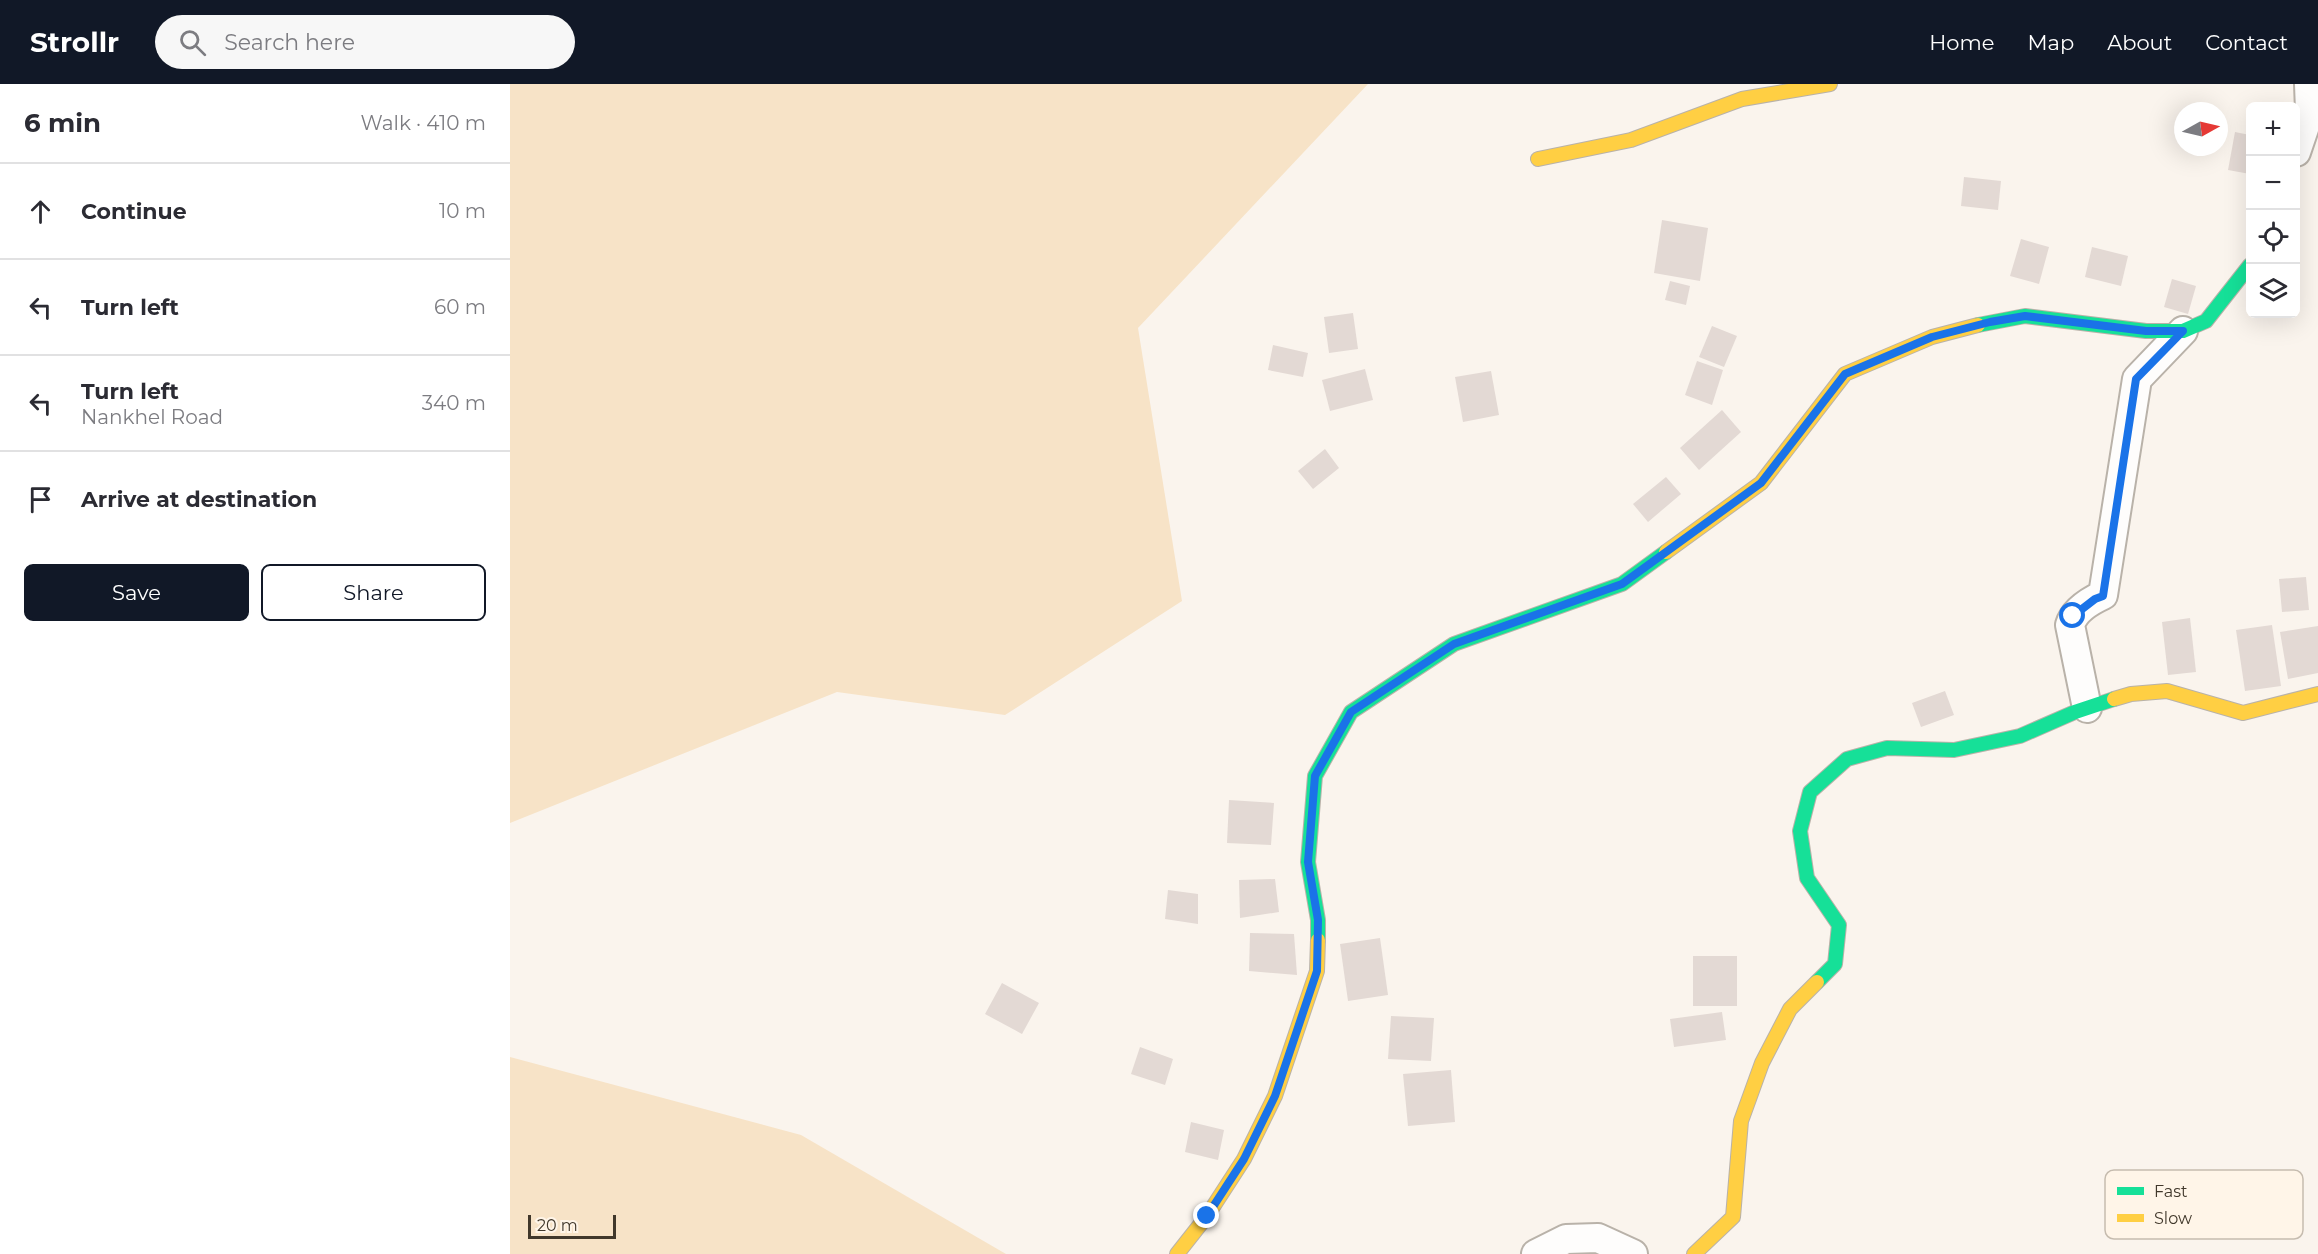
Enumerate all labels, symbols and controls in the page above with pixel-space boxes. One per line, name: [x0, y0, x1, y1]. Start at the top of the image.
search box: [155, 15, 575, 69]
text: Strollr: [30, 25, 119, 59]
icon: search: [176, 26, 209, 59]
text: Search here: [224, 29, 355, 56]
text: Home: [1929, 30, 1994, 55]
text: Map: [2027, 30, 2074, 55]
text: About: [2107, 30, 2172, 55]
text: Contact: [2205, 30, 2288, 55]
north arrow: [2174, 102, 2228, 156]
map controls: [2246, 102, 2300, 318]
button: +: [2246, 102, 2300, 156]
text: 6 min: [24, 107, 101, 139]
text: Walk · 410 m: [361, 111, 486, 135]
button: −: [2246, 156, 2300, 210]
icon: ahead: [24, 195, 57, 228]
text: Continue: [81, 198, 187, 225]
text: 10 m: [439, 199, 486, 223]
button: locate: [2246, 210, 2300, 264]
button: layers: [2246, 264, 2300, 318]
icon: left: [24, 291, 57, 324]
text: Turn left: [81, 294, 179, 321]
text: 60 m: [434, 295, 486, 319]
text: Turn left: [81, 378, 179, 405]
icon: left: [24, 387, 57, 420]
text: 340 m: [422, 391, 486, 415]
text: Nankhel Road: [81, 405, 223, 429]
icon: arrive: [24, 483, 57, 516]
text: Arrive at destination: [81, 486, 317, 513]
button: Save: [24, 564, 249, 621]
button: Share: [261, 564, 486, 621]
route start: [2059, 602, 2085, 628]
legend: [2105, 1170, 2303, 1239]
text: Fast: [2154, 1182, 2188, 1201]
route end: [1193, 1202, 1219, 1228]
text: Slow: [2154, 1209, 2192, 1228]
scale bar: [528, 1212, 616, 1240]
text: 20 m: [537, 1216, 578, 1235]

